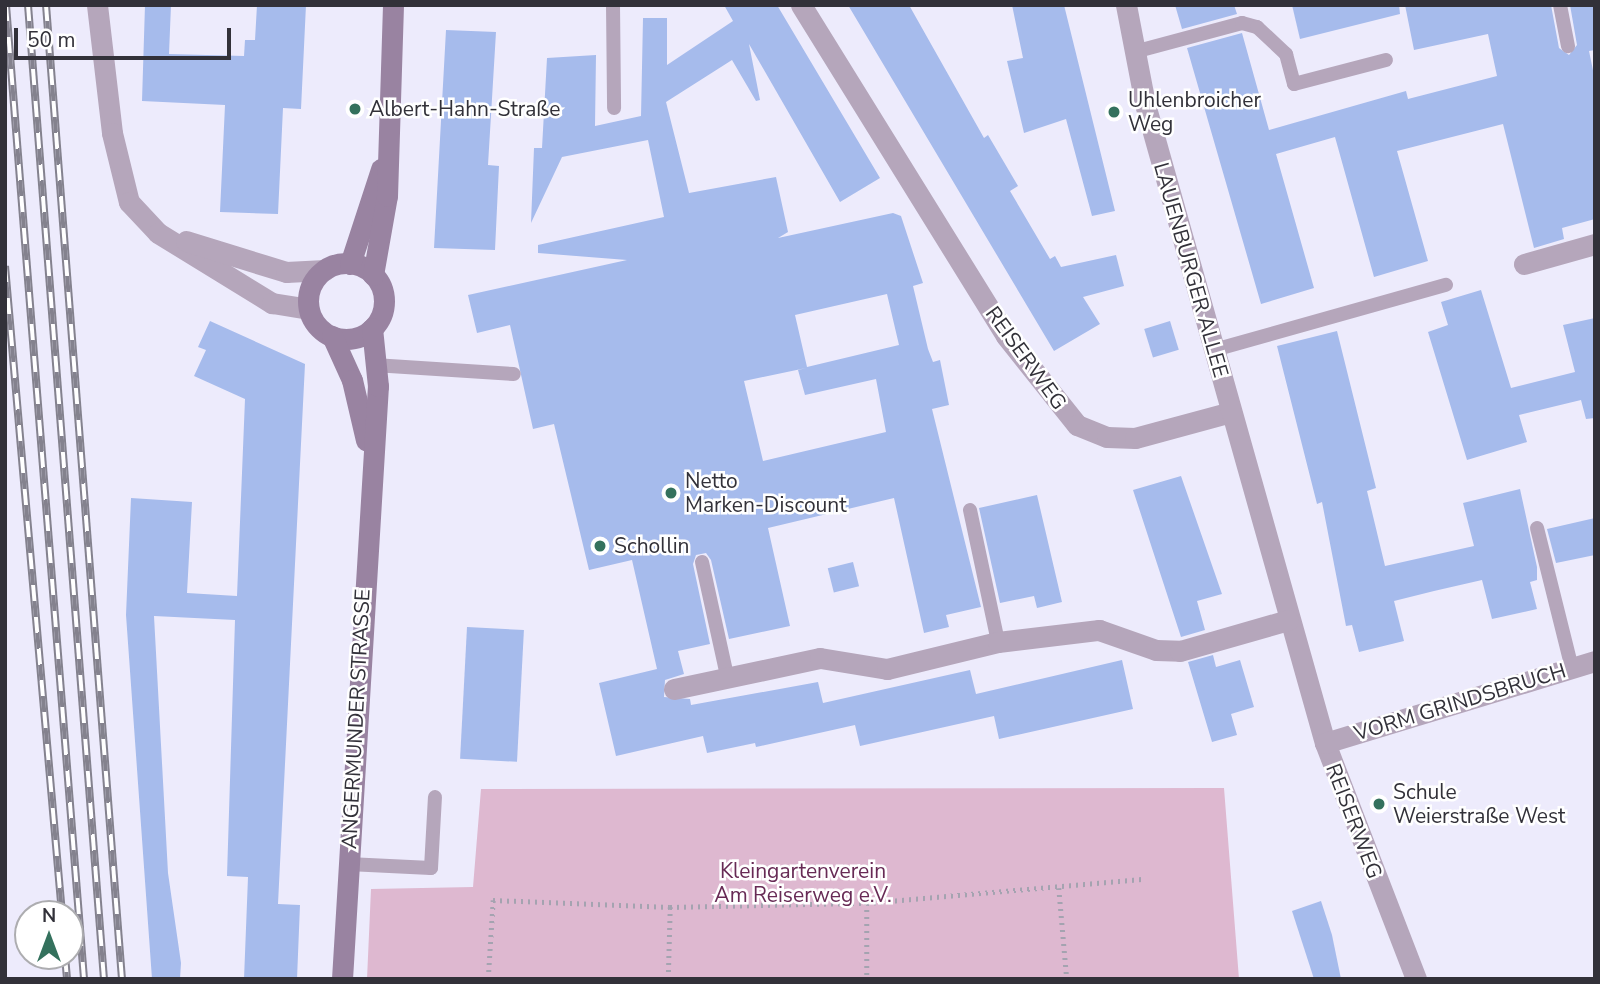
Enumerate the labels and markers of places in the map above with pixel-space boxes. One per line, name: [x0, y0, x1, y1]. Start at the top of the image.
place label: Uhlenbroicher Weg: [1128, 87, 1261, 137]
place label: Albert-Hahn-Straße: [369, 96, 560, 122]
marker: Albert-Hahn-Straße: [347, 101, 363, 117]
marker: Uhlenbroicher Weg: [1106, 104, 1122, 120]
place label: Netto Marken-Discount: [685, 468, 847, 518]
marker: Netto Marken-Discount: [663, 485, 679, 501]
place label: Schollin: [614, 533, 689, 559]
marker: Schollin: [592, 538, 608, 554]
place label: Schule Weierstraße West: [1393, 779, 1565, 829]
marker: Schule Weierstraße West: [1371, 796, 1387, 812]

